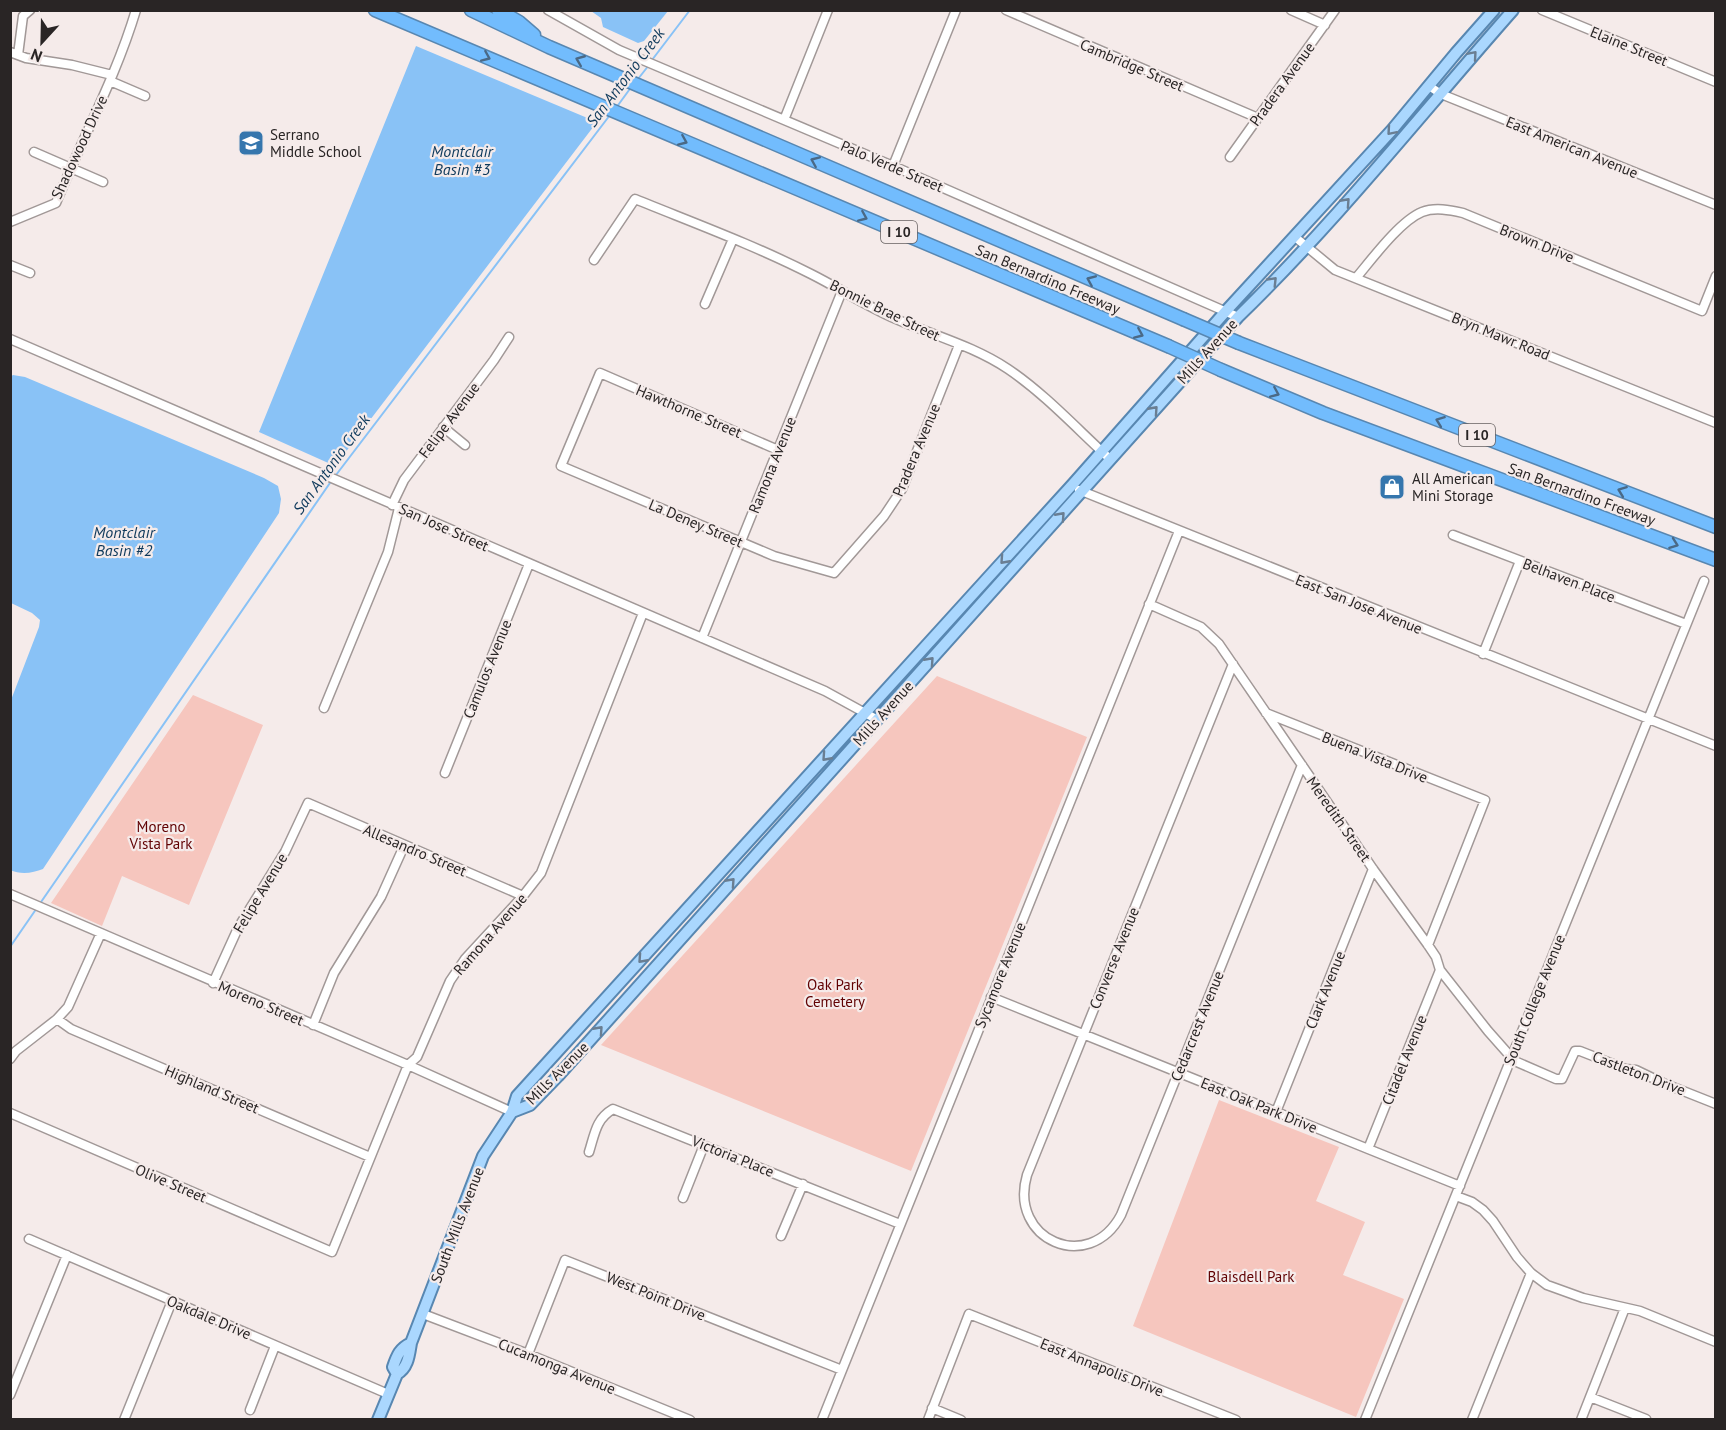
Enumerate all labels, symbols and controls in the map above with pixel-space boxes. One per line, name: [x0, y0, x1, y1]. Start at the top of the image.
north arrow: [12, 12, 72, 72]
street label: Elaine Street: [1587, 22, 1671, 70]
water label: San Antonio Creek: [581, 23, 669, 130]
street label: Cambridge Street: [1077, 35, 1187, 95]
street label: Pradera Avenue: [1245, 38, 1319, 130]
text: N: [28, 45, 45, 67]
one-way arrow: [480, 50, 491, 62]
one-way arrow: [1466, 51, 1477, 62]
one-way arrow: [575, 55, 586, 67]
street label: Shadowood Drive: [47, 92, 111, 202]
street label: East American Avenue: [1503, 112, 1641, 182]
one-way arrow: [1387, 124, 1398, 135]
place label: Serrano Middle School: [270, 125, 362, 161]
school or university icon: Serrano Middle School: [236, 128, 266, 158]
one-way arrow: [677, 134, 688, 146]
street label: Palo Verde Street: [838, 136, 946, 196]
water label: Montclair Basin #3: [431, 141, 495, 179]
one-way arrow: [811, 156, 822, 168]
one-way arrow: [1339, 199, 1350, 209]
one-way arrow: [857, 210, 868, 222]
street label: Brown Drive: [1497, 219, 1577, 267]
road number: I 10: [881, 221, 917, 243]
street label: San Bernardino Freeway: [973, 240, 1123, 318]
street label: Bonnie Brae Street: [827, 275, 943, 345]
one-way arrow: [1086, 275, 1097, 287]
one-way arrow: [1265, 278, 1276, 289]
street label: Bryn Mawr Road: [1449, 308, 1553, 364]
street label: Mills Avenue: [1173, 314, 1241, 388]
one-way arrow: [1133, 327, 1144, 339]
street label: Felipe Avenue: [414, 378, 484, 462]
street label: Hawthorne Street: [633, 380, 745, 442]
one-way arrow: [1269, 386, 1280, 398]
street label: Pradera Avenue: [888, 401, 944, 499]
one-way arrow: [1147, 406, 1158, 417]
water label: San Antonio Creek: [288, 410, 374, 518]
street label: Ramona Avenue: [744, 414, 800, 516]
one-way arrow: [1435, 416, 1446, 428]
road number: I 10: [1459, 424, 1495, 446]
street label: San Bernardino Freeway: [1506, 458, 1658, 530]
place label: All American Mini Storage: [1412, 469, 1493, 505]
shop icon: All American Mini Storage: [1377, 472, 1407, 502]
one-way arrow: [1617, 486, 1628, 498]
street label: La Deney Street: [646, 495, 746, 551]
street label: San Jose Street: [396, 499, 492, 555]
one-way arrow: [1054, 512, 1065, 523]
water label: Montclair Basin #2: [93, 522, 157, 560]
one-way arrow: [1668, 536, 1678, 549]
one-way arrow: [1000, 553, 1011, 564]
street label: Belhaven Place: [1520, 554, 1618, 606]
street label: East San Jose Avenue: [1293, 570, 1425, 638]
street label: Camulos Avenue: [459, 617, 515, 721]
one-way arrow: [923, 657, 934, 667]
street label: Mills Avenue: [849, 676, 917, 750]
street label: Buena Vista Drive: [1319, 727, 1431, 787]
one-way arrow: [822, 750, 833, 760]
street label: Meredith Street: [1303, 773, 1375, 865]
park label: Moreno Vista Park: [129, 817, 193, 853]
street label: Allesandro Street: [360, 820, 470, 880]
street label: Felipe Avenue: [229, 850, 291, 936]
one-way arrow: [724, 878, 735, 889]
street label: Ramona Avenue: [449, 889, 531, 979]
street label: Converse Avenue: [1085, 904, 1143, 1012]
street label: Sycamore Avenue: [970, 919, 1030, 1031]
street label: South College Avenue: [1499, 932, 1569, 1068]
street label: Clark Avenue: [1301, 948, 1349, 1032]
one-way arrow: [638, 952, 649, 963]
street label: Cedarcrest Avenue: [1166, 968, 1228, 1084]
park label: Oak Park Cemetery: [805, 975, 865, 1011]
street label: Moreno Street: [215, 976, 307, 1030]
street label: Citadel Avenue: [1377, 1012, 1431, 1108]
one-way arrow: [592, 1026, 603, 1036]
street label: Mills Avenue: [522, 1038, 592, 1108]
street label: Castleton Drive: [1590, 1047, 1688, 1099]
street label: Highland Street: [162, 1061, 262, 1117]
street label: East Oak Park Drive: [1198, 1073, 1320, 1137]
street label: Victoria Place: [688, 1131, 777, 1181]
street label: Olive Street: [132, 1159, 210, 1207]
street label: South Mills Avenue: [426, 1164, 488, 1286]
street label: West Point Drive: [603, 1267, 709, 1325]
park label: Blaisdell Park: [1208, 1267, 1295, 1286]
street label: Oakdale Drive: [164, 1291, 254, 1343]
street label: Cucamonga Avenue: [496, 1334, 618, 1398]
street label: East Annapolis Drive: [1037, 1334, 1167, 1400]

